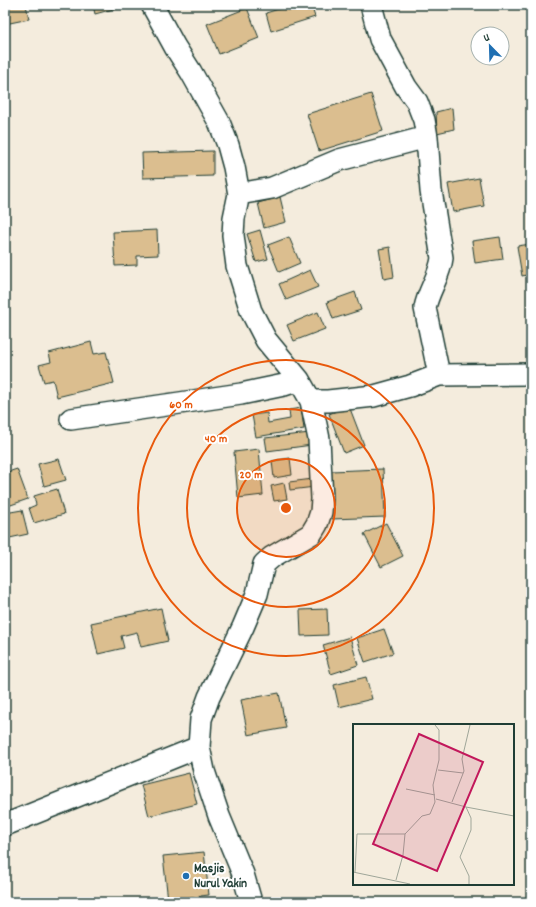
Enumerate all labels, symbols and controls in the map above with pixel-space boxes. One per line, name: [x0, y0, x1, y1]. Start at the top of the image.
north arrow: [470, 26, 510, 66]
text: U: [481, 30, 492, 47]
text: 60 m: [169, 397, 193, 414]
text: 40 m: [205, 431, 227, 448]
text: 20 m: [240, 467, 262, 484]
centre of rings: [279, 501, 293, 515]
inset map: [353, 724, 514, 885]
place label: Masjis Nurul Yakin: [194, 860, 247, 894]
marker: Masjis Nurul Yakin: [181, 871, 191, 881]

